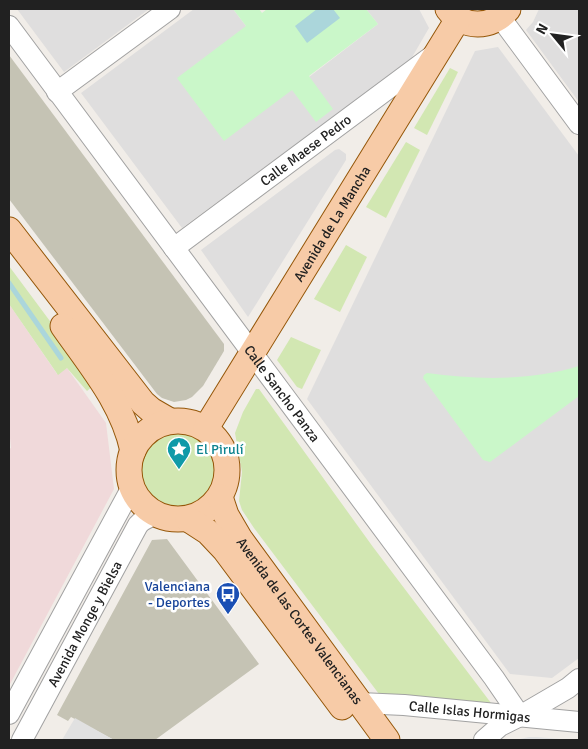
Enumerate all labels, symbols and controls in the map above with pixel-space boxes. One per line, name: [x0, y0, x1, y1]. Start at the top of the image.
north arrow: [528, 10, 578, 60]
text: N: [532, 21, 552, 37]
street label: Calle Maese Pedro: [257, 111, 354, 190]
street label: Avenida de La Mancha: [290, 163, 374, 285]
street label: Calle Sancho Panza: [241, 342, 324, 445]
place icon: El Pirulí: [166, 436, 192, 470]
place label: El Pirulí: [196, 441, 244, 458]
street label: Avenida de las Cortes Valencianas: [233, 534, 366, 707]
street label: Avenida Monge y Bielsa: [44, 558, 126, 690]
place label: Valenciana - Deportes: [144, 578, 210, 611]
bus stop icon: Valenciana - Deportes: [215, 581, 241, 615]
street label: Calle Islas Hormigas: [408, 697, 531, 726]

